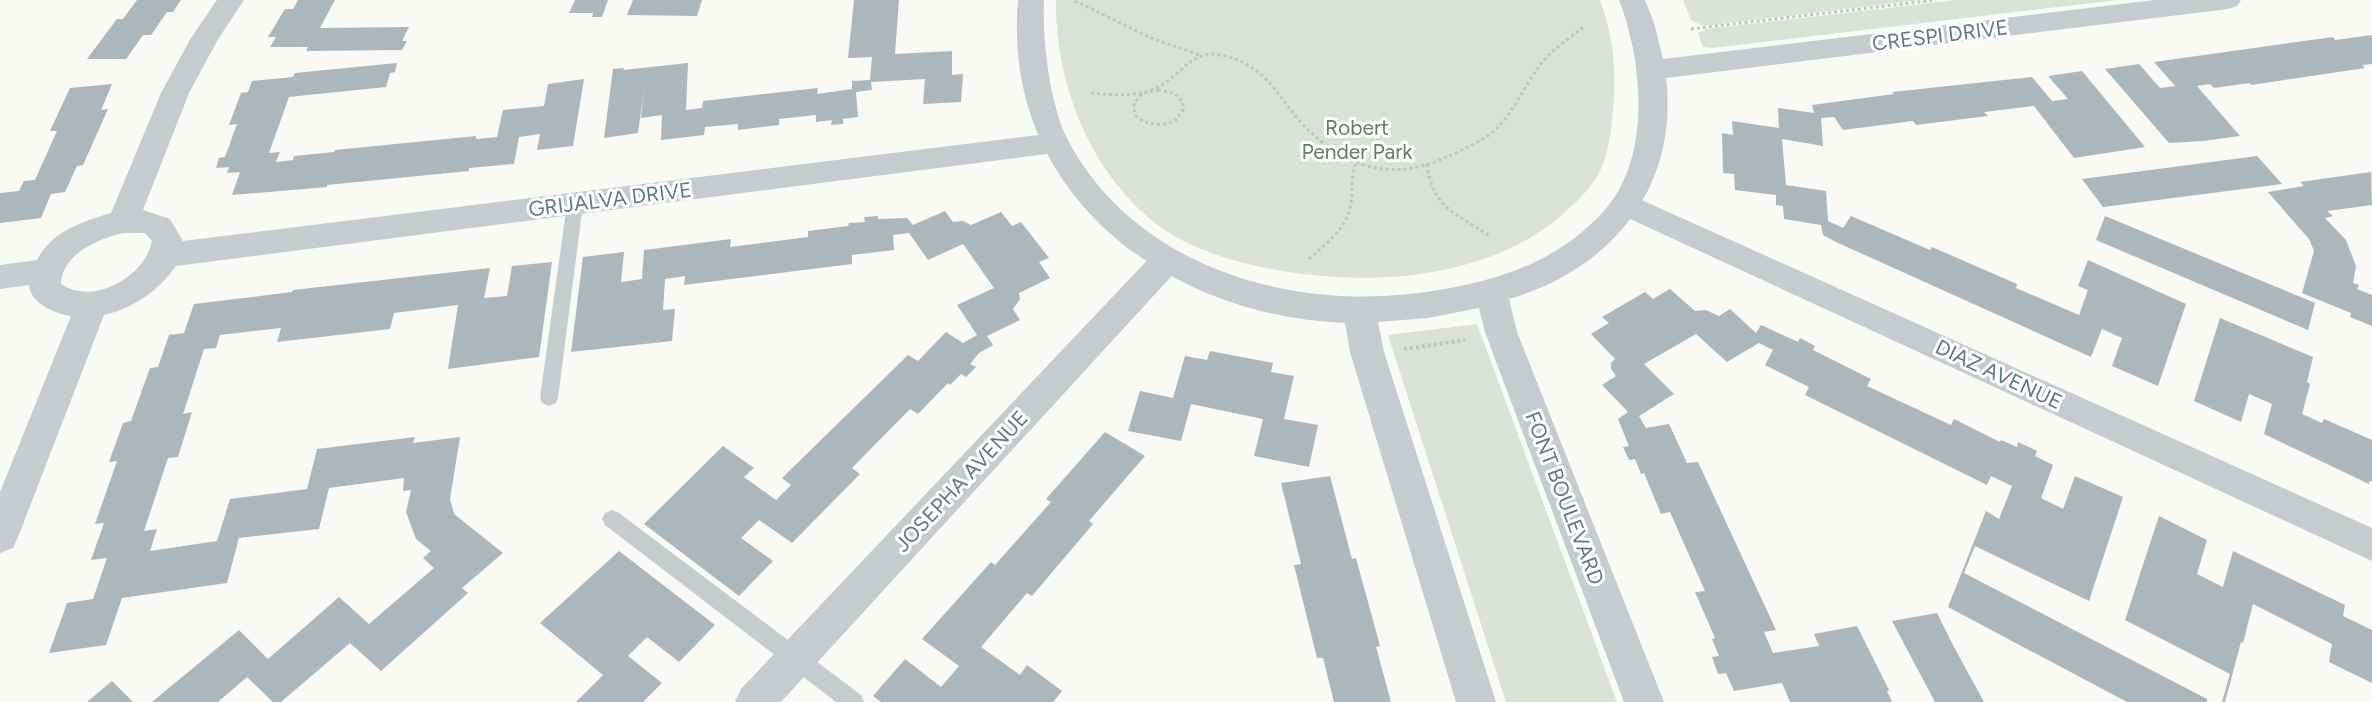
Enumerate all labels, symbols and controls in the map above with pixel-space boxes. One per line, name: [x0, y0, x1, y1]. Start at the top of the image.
street label: CRESPI DRIVE: [1871, 14, 2009, 56]
park label: Robert Pender Park: [1301, 115, 1413, 164]
street label: GRIJALVA DRIVE: [527, 177, 693, 221]
street label: DIAZ AVENUE: [1932, 334, 2066, 414]
street label: JOSEPHA AVENUE: [889, 405, 1033, 557]
street label: FONT BOULEVARD: [1520, 408, 1610, 588]

